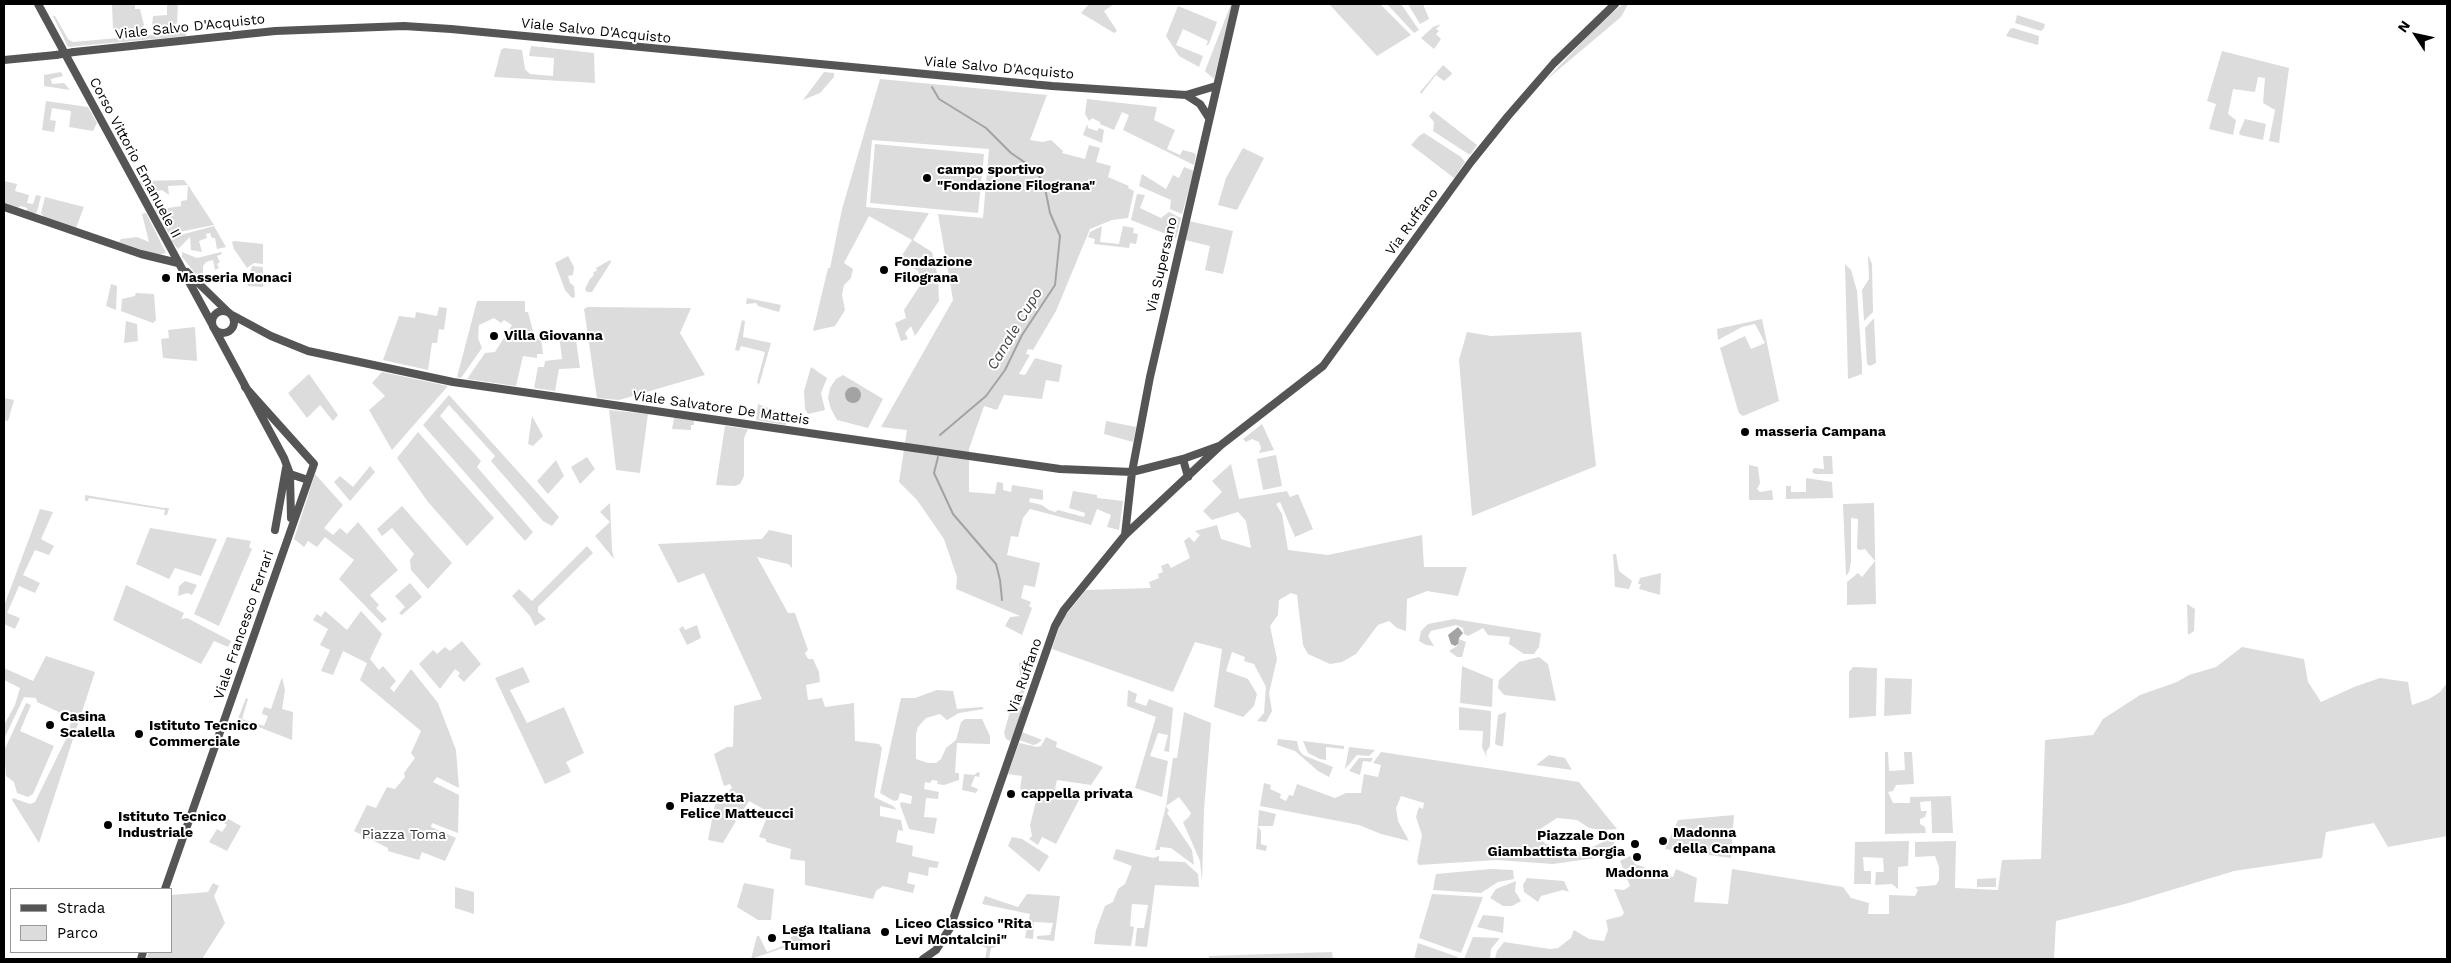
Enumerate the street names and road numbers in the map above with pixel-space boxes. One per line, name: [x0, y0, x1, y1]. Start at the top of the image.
street label: Viale Salvo D'Acquisto: [114, 11, 266, 43]
street label: Viale Salvo D'Acquisto: [520, 15, 672, 47]
street label: Viale Salvo D'Acquisto: [923, 53, 1075, 83]
street label: Corso Vittorio Emanuele II: [85, 75, 185, 241]
street label: Via Ruffano: [1382, 185, 1442, 259]
street label: Via Supersano: [1143, 216, 1181, 314]
street label: Viale Salvatore De Matteis: [631, 387, 811, 429]
street label: Viale Francesco Ferrari: [211, 548, 277, 702]
street label: Via Ruffano: [1004, 636, 1046, 716]

